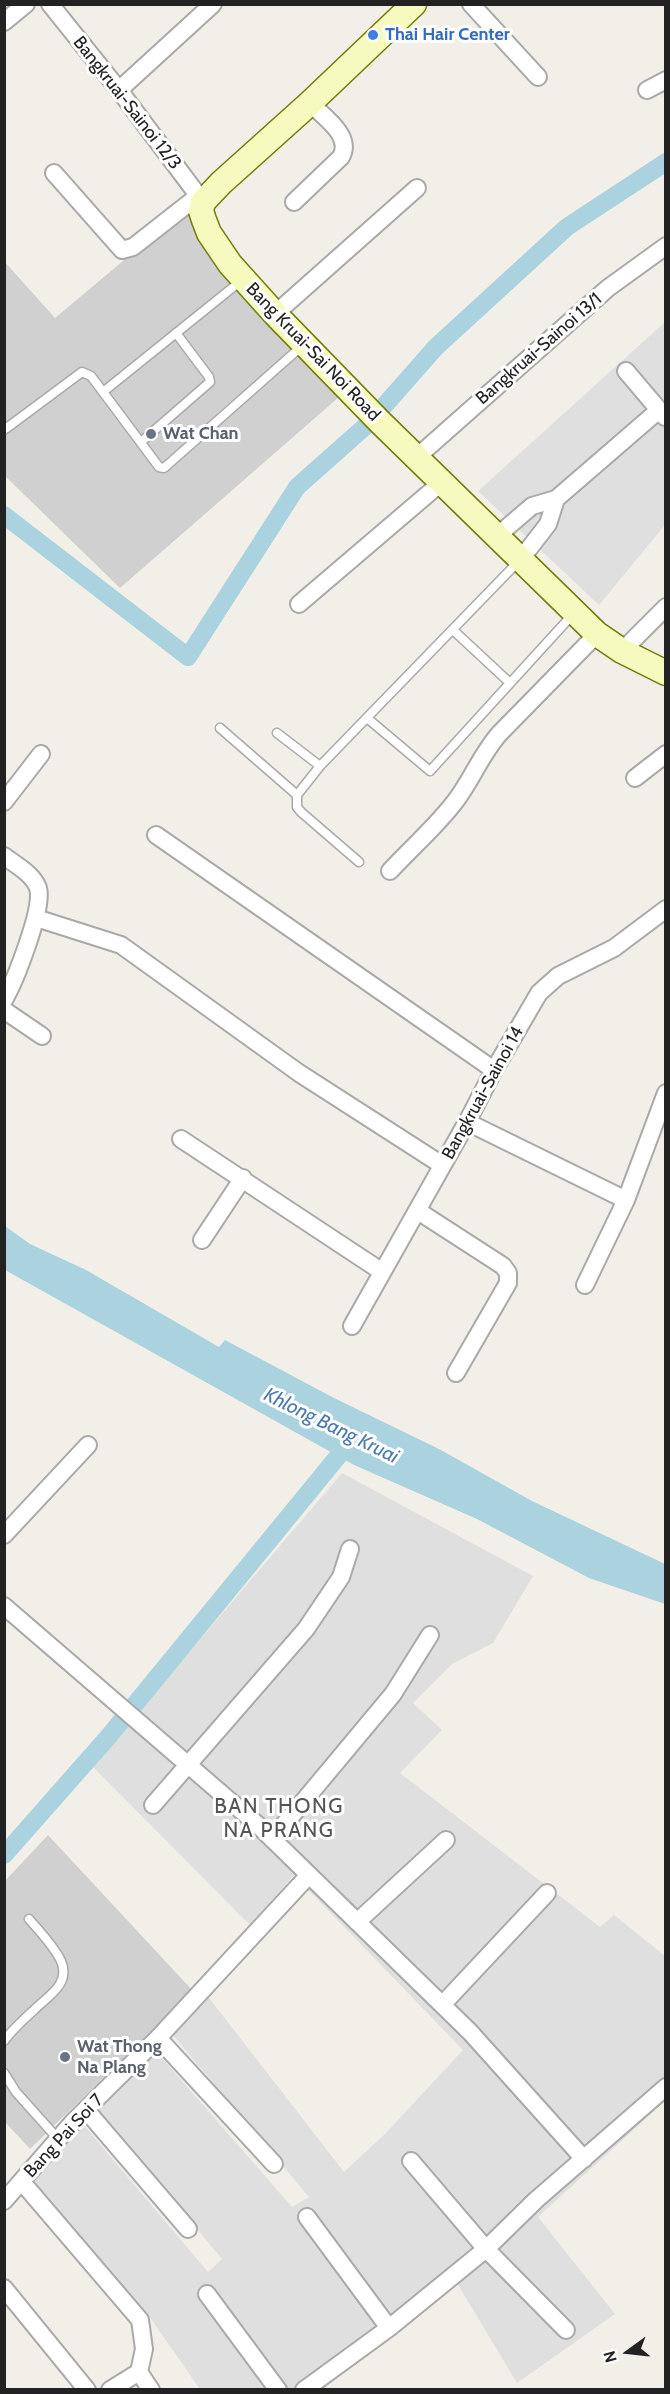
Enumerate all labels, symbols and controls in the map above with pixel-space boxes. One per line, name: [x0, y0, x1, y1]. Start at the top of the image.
place label: Thai Hair Center: [385, 24, 510, 46]
marker: Thai Hair Center: [366, 28, 380, 42]
street label: Bangkruai-Sainoi 12/3: [68, 32, 186, 174]
street label: Bang Kruai-Sai Noi Road: [241, 278, 385, 426]
street label: Bangkruai-Sainoi 13/1: [472, 289, 606, 409]
place label: Wat Chan: [163, 423, 239, 445]
marker: Wat Chan: [144, 427, 158, 441]
street label: Bangkruai-Sainoi 14: [438, 1023, 528, 1163]
water label: Khlong Bang Kruai: [260, 1383, 402, 1469]
district label: BAN THONG NA PRANG: [214, 1794, 344, 1844]
place label: Wat Thong Na Plang: [77, 2036, 162, 2078]
marker: Wat Thong Na Plang: [58, 2050, 72, 2064]
street label: Bang Pai Soi 7: [20, 2090, 108, 2182]
north arrow: [598, 2322, 658, 2382]
text: N: [599, 2349, 621, 2365]

